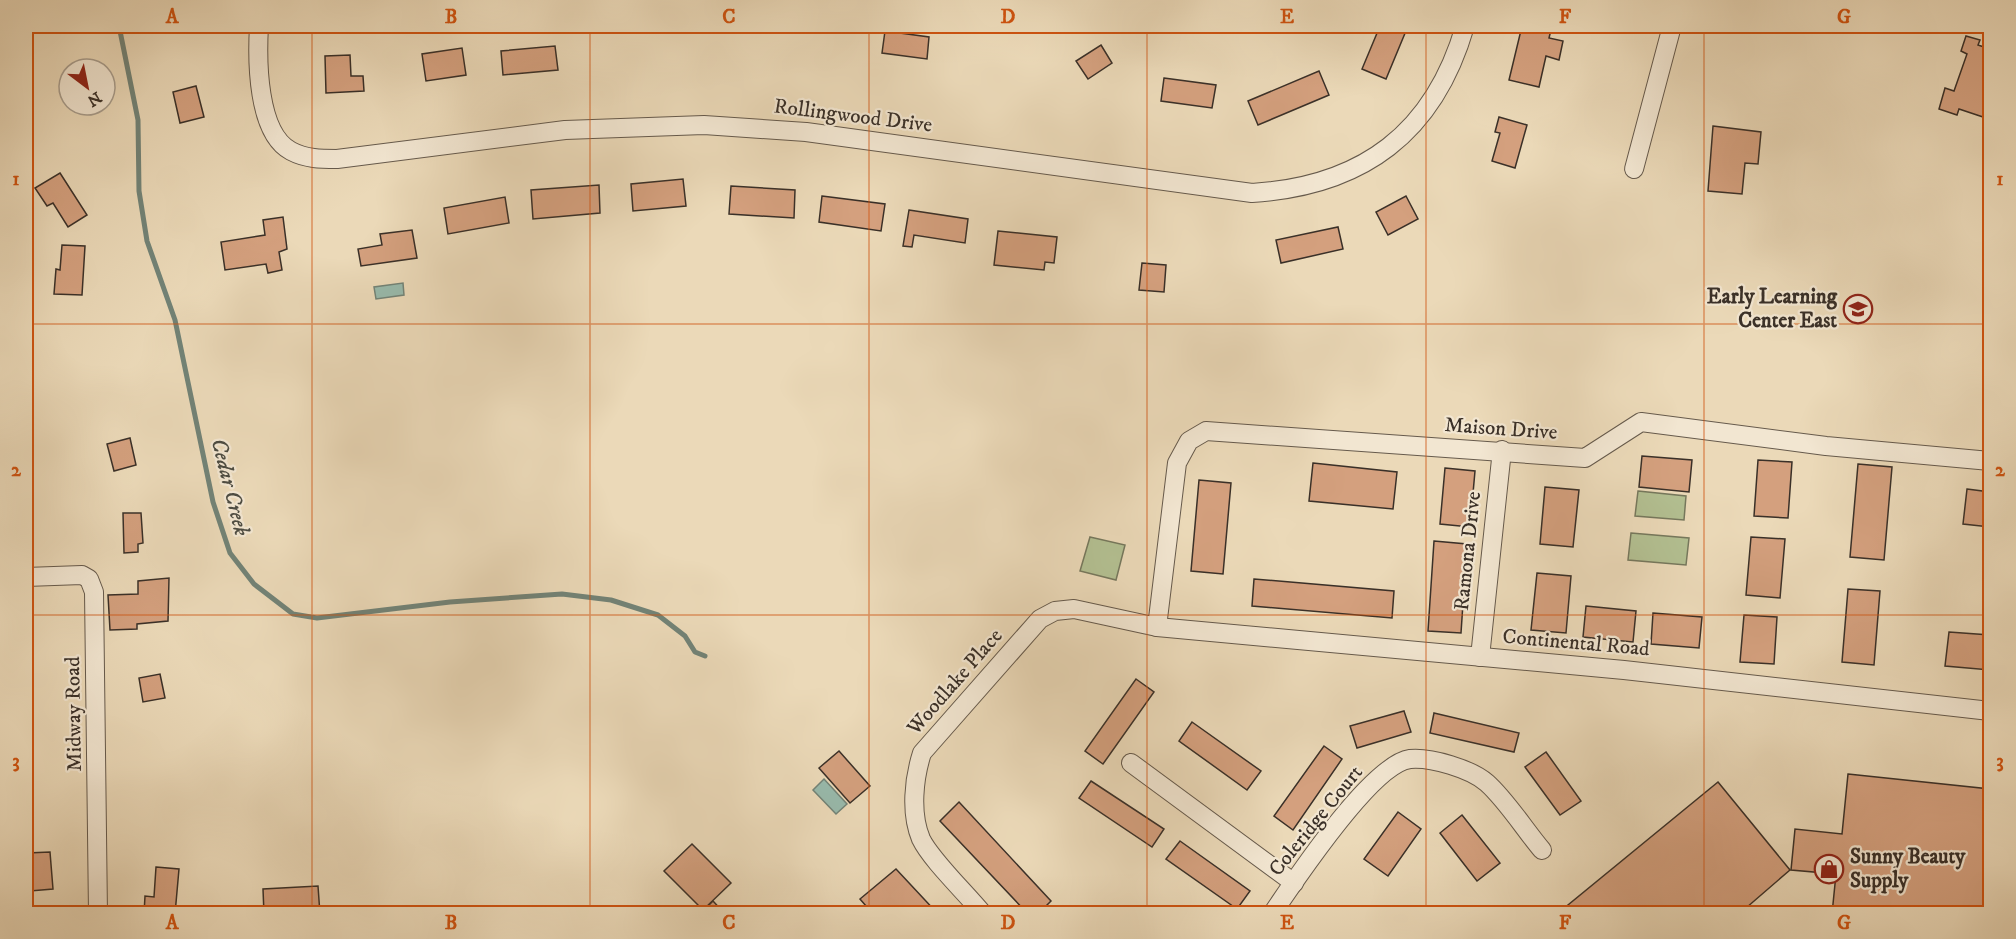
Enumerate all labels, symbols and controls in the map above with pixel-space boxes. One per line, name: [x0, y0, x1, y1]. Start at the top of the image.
text: A: [165, 5, 180, 30]
text: B: [445, 5, 457, 30]
text: C: [722, 5, 736, 30]
text: D: [1001, 5, 1016, 30]
text: E: [1280, 5, 1294, 30]
text: F: [1559, 5, 1572, 30]
text: G: [1837, 5, 1851, 30]
north arrow: [57, 57, 117, 117]
text: N: [84, 87, 105, 111]
street label: Rollingwood Drive: [772, 93, 934, 139]
text: 1: [12, 167, 20, 192]
text: 1: [1996, 167, 2004, 192]
place label: Early Learning Center East: [1707, 284, 1838, 334]
school or university icon: Early Learning Center East: [1842, 293, 1874, 325]
street label: Maison Drive: [1444, 412, 1559, 446]
water label: Cedar Creek: [205, 435, 255, 539]
text: 2: [11, 458, 22, 483]
text: 2: [1995, 458, 2006, 483]
street label: Ramona Drive: [1449, 490, 1487, 612]
street label: Woodlake Place: [901, 623, 1009, 741]
street label: Continental Road: [1501, 624, 1651, 662]
street label: Midway Road: [60, 656, 88, 772]
text: 3: [12, 749, 20, 774]
text: 3: [1996, 749, 2004, 774]
street label: Coleridge Court: [1263, 760, 1369, 882]
place label: Sunny Beauty Supply: [1850, 844, 1966, 894]
shop icon: Sunny Beauty Supply: [1813, 853, 1845, 885]
text: A: [165, 911, 180, 936]
text: B: [445, 911, 457, 936]
text: C: [722, 911, 736, 936]
text: D: [1001, 911, 1016, 936]
text: E: [1280, 911, 1294, 936]
text: F: [1559, 911, 1572, 936]
text: G: [1837, 911, 1851, 936]

